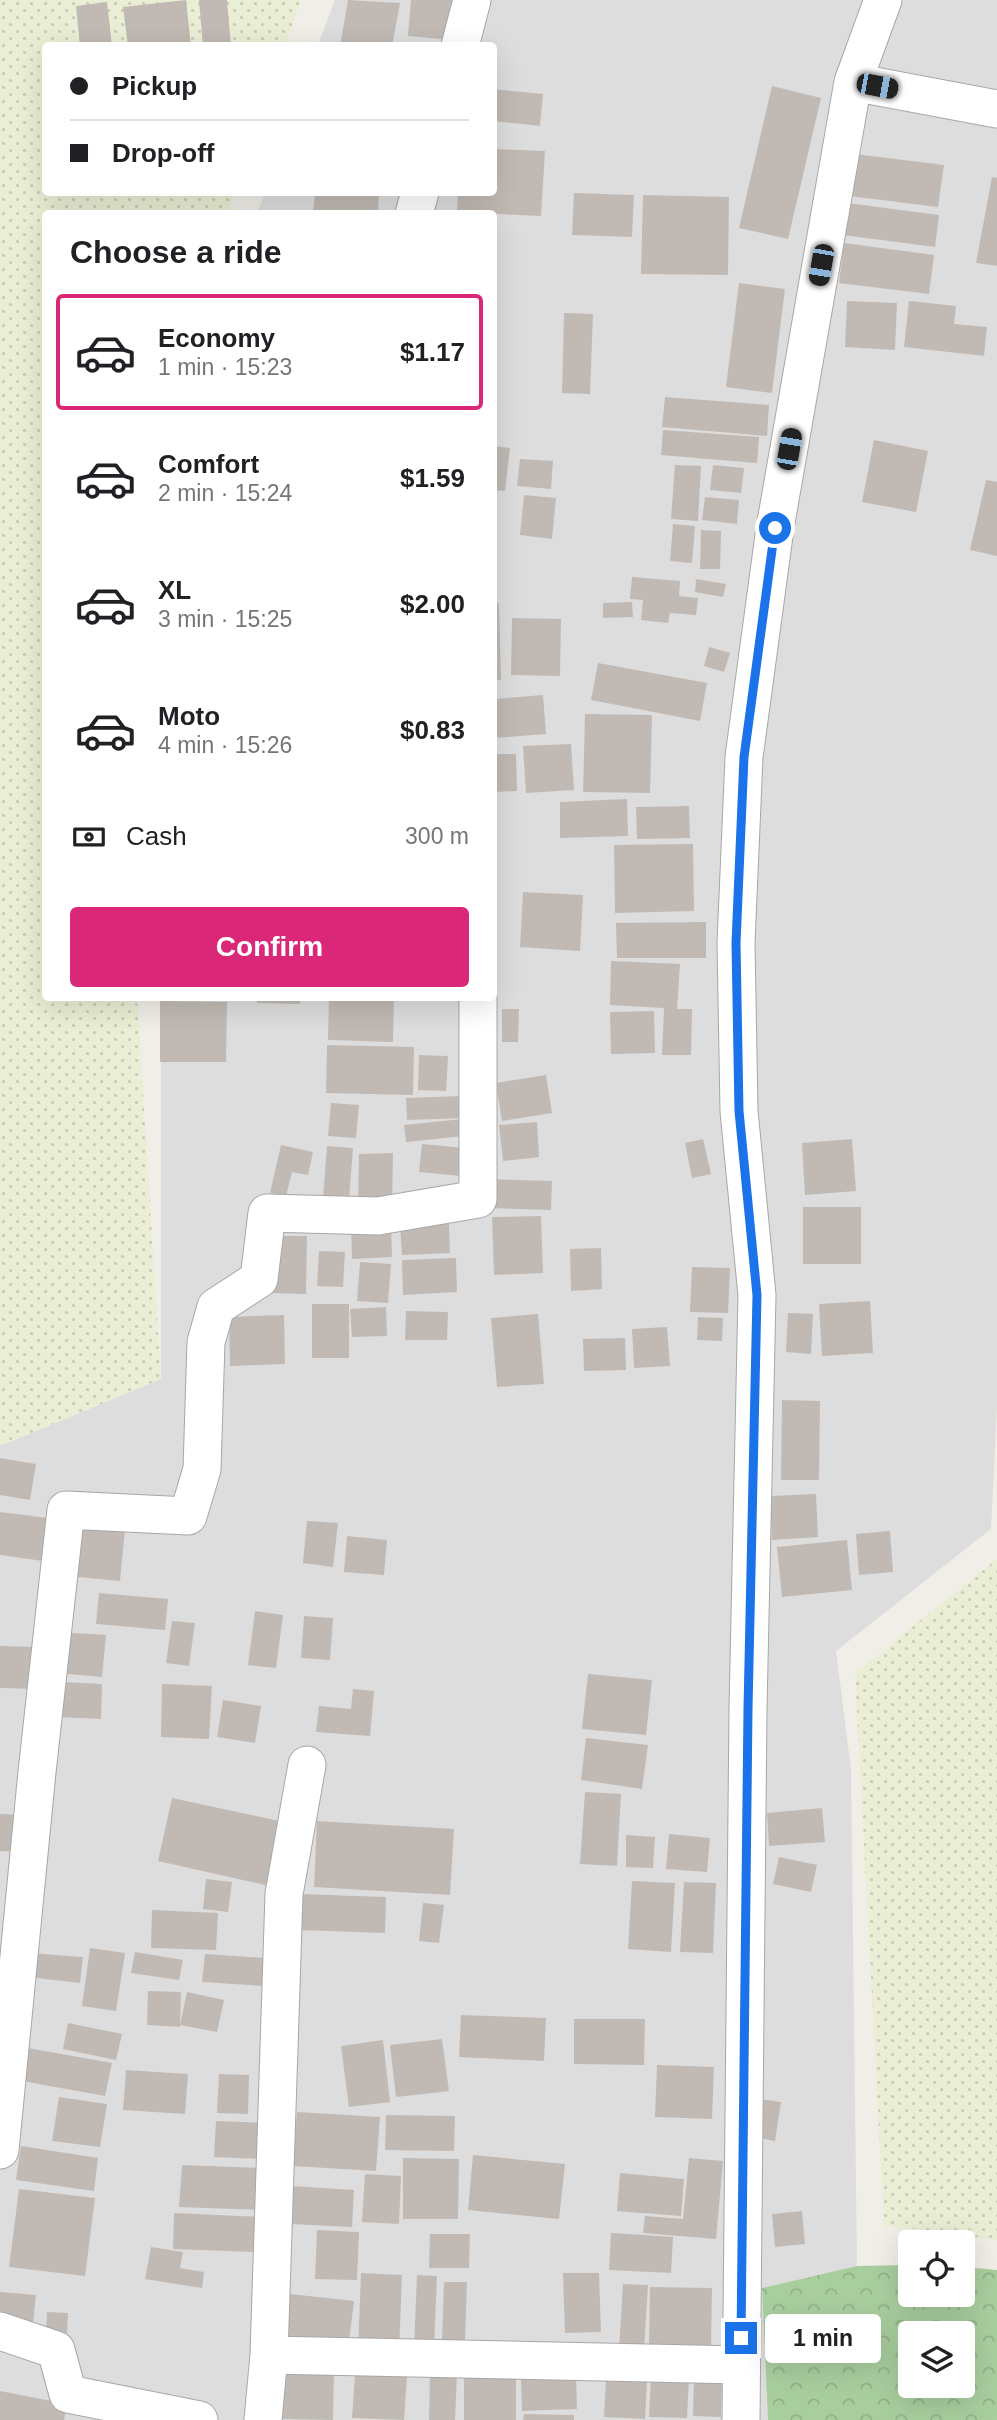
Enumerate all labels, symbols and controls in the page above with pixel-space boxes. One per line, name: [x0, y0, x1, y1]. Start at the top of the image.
text: Pickup: [112, 71, 197, 101]
car: [855, 72, 900, 100]
text: Drop-off: [112, 138, 215, 168]
text: Choose a ride: [70, 234, 282, 270]
car: [808, 242, 835, 288]
icon: car: [74, 321, 137, 384]
text: Economy: [158, 323, 275, 353]
text: $1.17: [400, 337, 465, 367]
text: 1 min · 15:23: [158, 354, 292, 380]
car: [776, 426, 803, 472]
icon: car: [74, 447, 137, 510]
text: Comfort: [158, 449, 259, 479]
text: $1.59: [400, 463, 465, 493]
text: 2 min · 15:24: [158, 480, 292, 506]
route start: [759, 512, 791, 544]
icon: car: [74, 573, 137, 636]
text: XL: [158, 575, 191, 605]
text: $2.00: [400, 589, 465, 619]
text: 3 min · 15:25: [158, 606, 292, 632]
icon: car: [74, 699, 137, 762]
text: Moto: [158, 701, 220, 731]
text: $0.83: [400, 715, 465, 745]
text: 4 min · 15:26: [158, 732, 292, 758]
icon: cash: [70, 818, 108, 856]
text: Cash: [126, 821, 187, 851]
text: 300 m: [405, 823, 469, 849]
button: Confirm: [70, 907, 469, 987]
map controls: [898, 2230, 975, 2398]
button: locate: [898, 2230, 975, 2307]
callout: 1 min: [766, 2314, 881, 2362]
button: layers: [898, 2321, 975, 2398]
route end: [725, 2322, 757, 2354]
text: 1 min: [793, 2325, 853, 2351]

